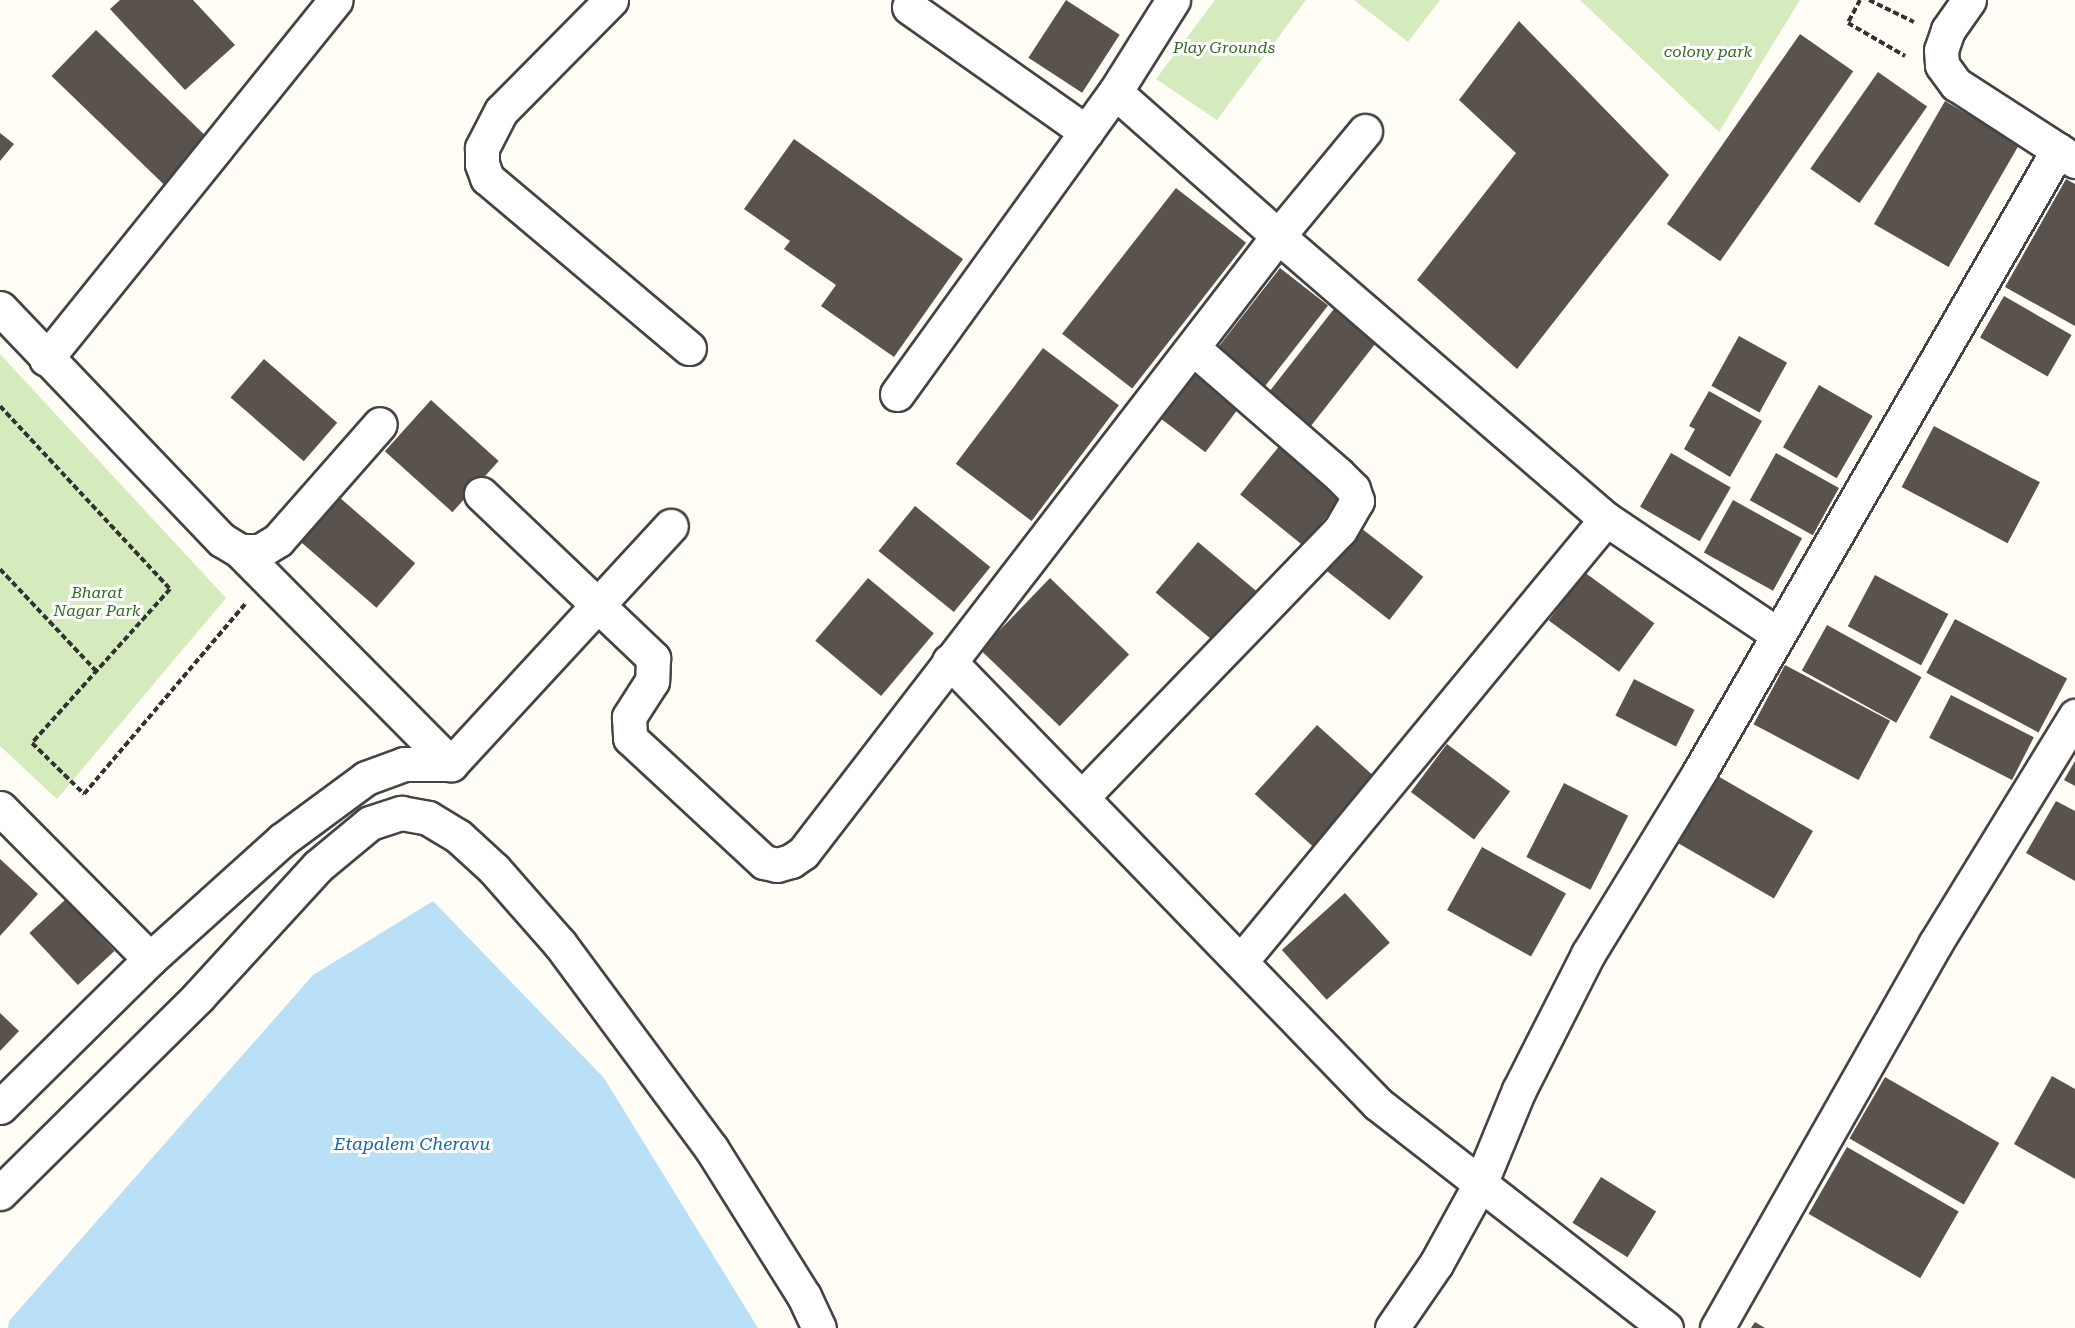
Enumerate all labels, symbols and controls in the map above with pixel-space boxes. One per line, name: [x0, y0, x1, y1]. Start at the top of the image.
park label: Play Grounds: [1173, 38, 1275, 58]
park label: colony park: [1664, 42, 1752, 62]
park label: Bharat Nagar Park: [54, 583, 140, 621]
water label: Etapalem Cheravu: [334, 1133, 490, 1155]

